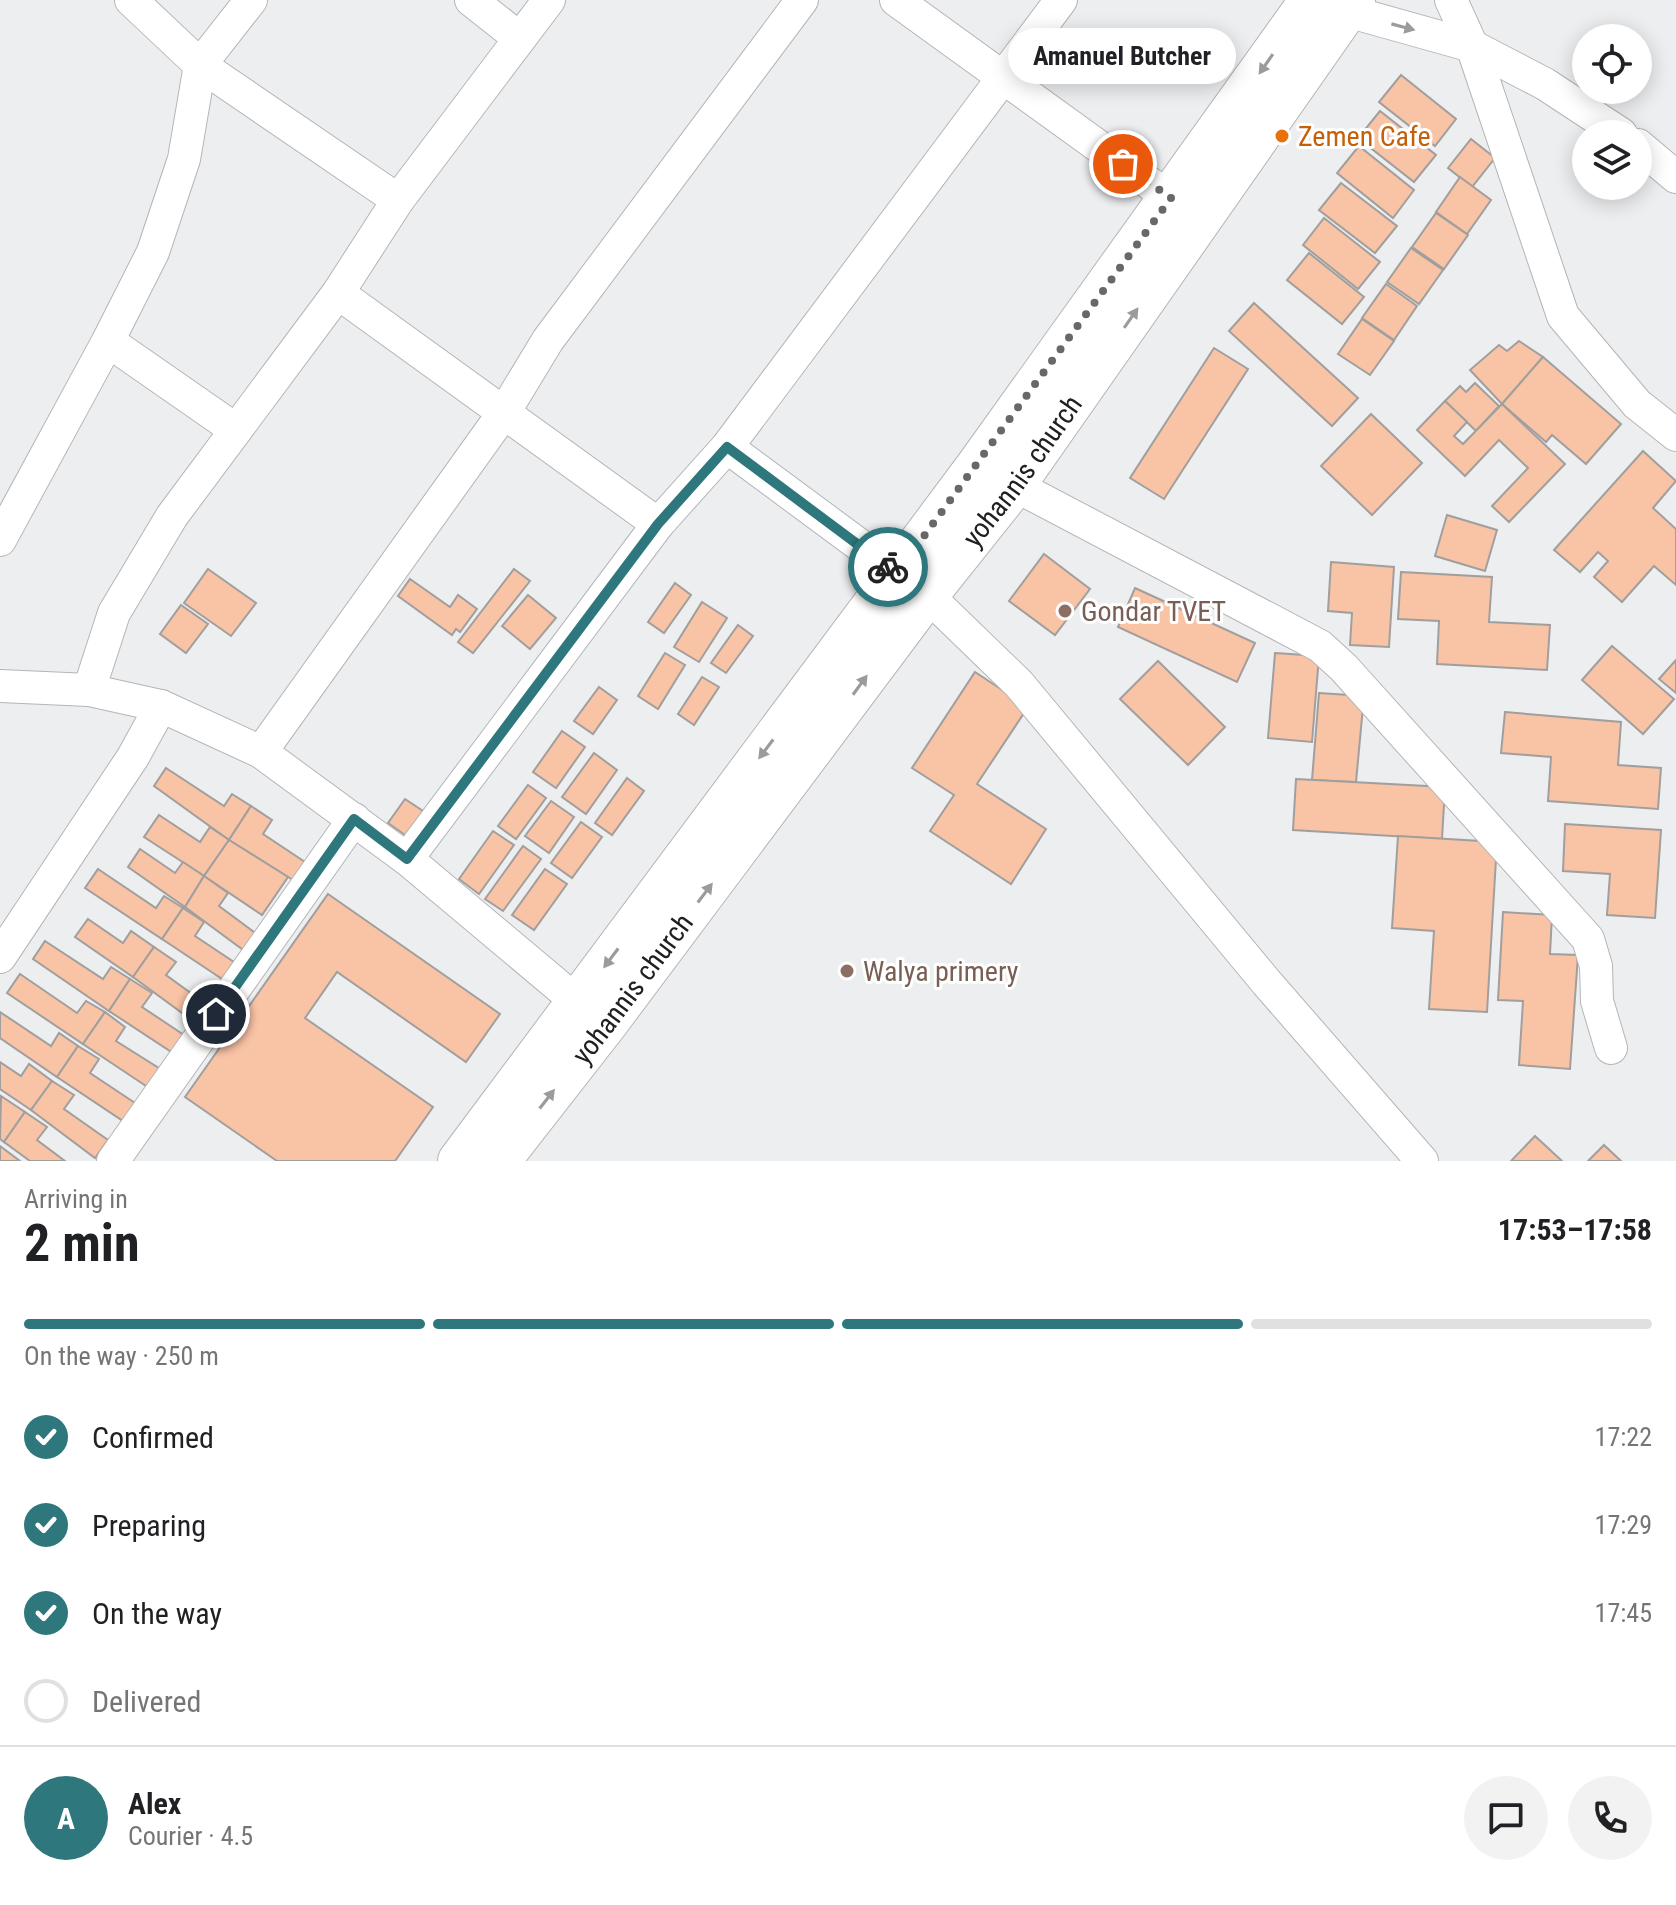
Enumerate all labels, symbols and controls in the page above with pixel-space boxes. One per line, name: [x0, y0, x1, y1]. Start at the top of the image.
one-way arrow: [1391, 21, 1415, 34]
map controls: [1572, 24, 1652, 200]
button: locate: [1572, 24, 1652, 104]
callout: Amanuel Butcher: [1009, 28, 1237, 84]
text: Amanuel Butcher: [1033, 41, 1211, 71]
one-way arrow: [1259, 53, 1274, 74]
place label: Zemen Cafe: [1298, 120, 1431, 153]
button: layers: [1572, 120, 1652, 200]
marker: Zemen Cafe: [1273, 127, 1291, 145]
pin: [1089, 130, 1157, 198]
icon: bag: [1101, 142, 1145, 186]
one-way arrow: [1123, 308, 1138, 329]
street label: yohannis church: [956, 389, 1089, 554]
courier: [848, 527, 928, 607]
icon: bike: [866, 545, 910, 589]
place label: Gondar TVET: [1081, 595, 1226, 628]
marker: Gondar TVET: [1056, 602, 1074, 620]
one-way arrow: [852, 675, 868, 695]
one-way arrow: [759, 739, 775, 759]
one-way arrow: [696, 883, 712, 903]
street label: yohannis church: [565, 907, 700, 1071]
one-way arrow: [604, 947, 620, 968]
place label: Walya primery: [863, 955, 1019, 988]
marker: Walya primery: [838, 962, 856, 980]
pin: [182, 980, 250, 1048]
icon: home: [194, 992, 238, 1036]
one-way arrow: [538, 1089, 554, 1109]
text: Arriving in: [24, 1184, 128, 1214]
text: 17:53–17:58: [1498, 1212, 1652, 1247]
text: 2 min: [24, 1213, 140, 1274]
text: On the way · 250 m: [24, 1341, 219, 1371]
icon: check: [24, 1415, 68, 1459]
text: Confirmed: [92, 1420, 214, 1455]
text: 17:22: [1595, 1422, 1652, 1452]
icon: check: [24, 1503, 68, 1547]
text: Preparing: [92, 1508, 206, 1543]
text: 17:29: [1595, 1510, 1652, 1540]
icon: check: [24, 1591, 68, 1635]
text: On the way: [92, 1596, 222, 1631]
text: 17:45: [1595, 1598, 1652, 1628]
text: Delivered: [92, 1684, 201, 1719]
button: chat: [1464, 1776, 1548, 1860]
button: phone: [1568, 1776, 1652, 1860]
text: Alex: [128, 1786, 181, 1821]
text: A: [57, 1801, 75, 1836]
text: Courier · 4.5: [128, 1821, 253, 1851]

